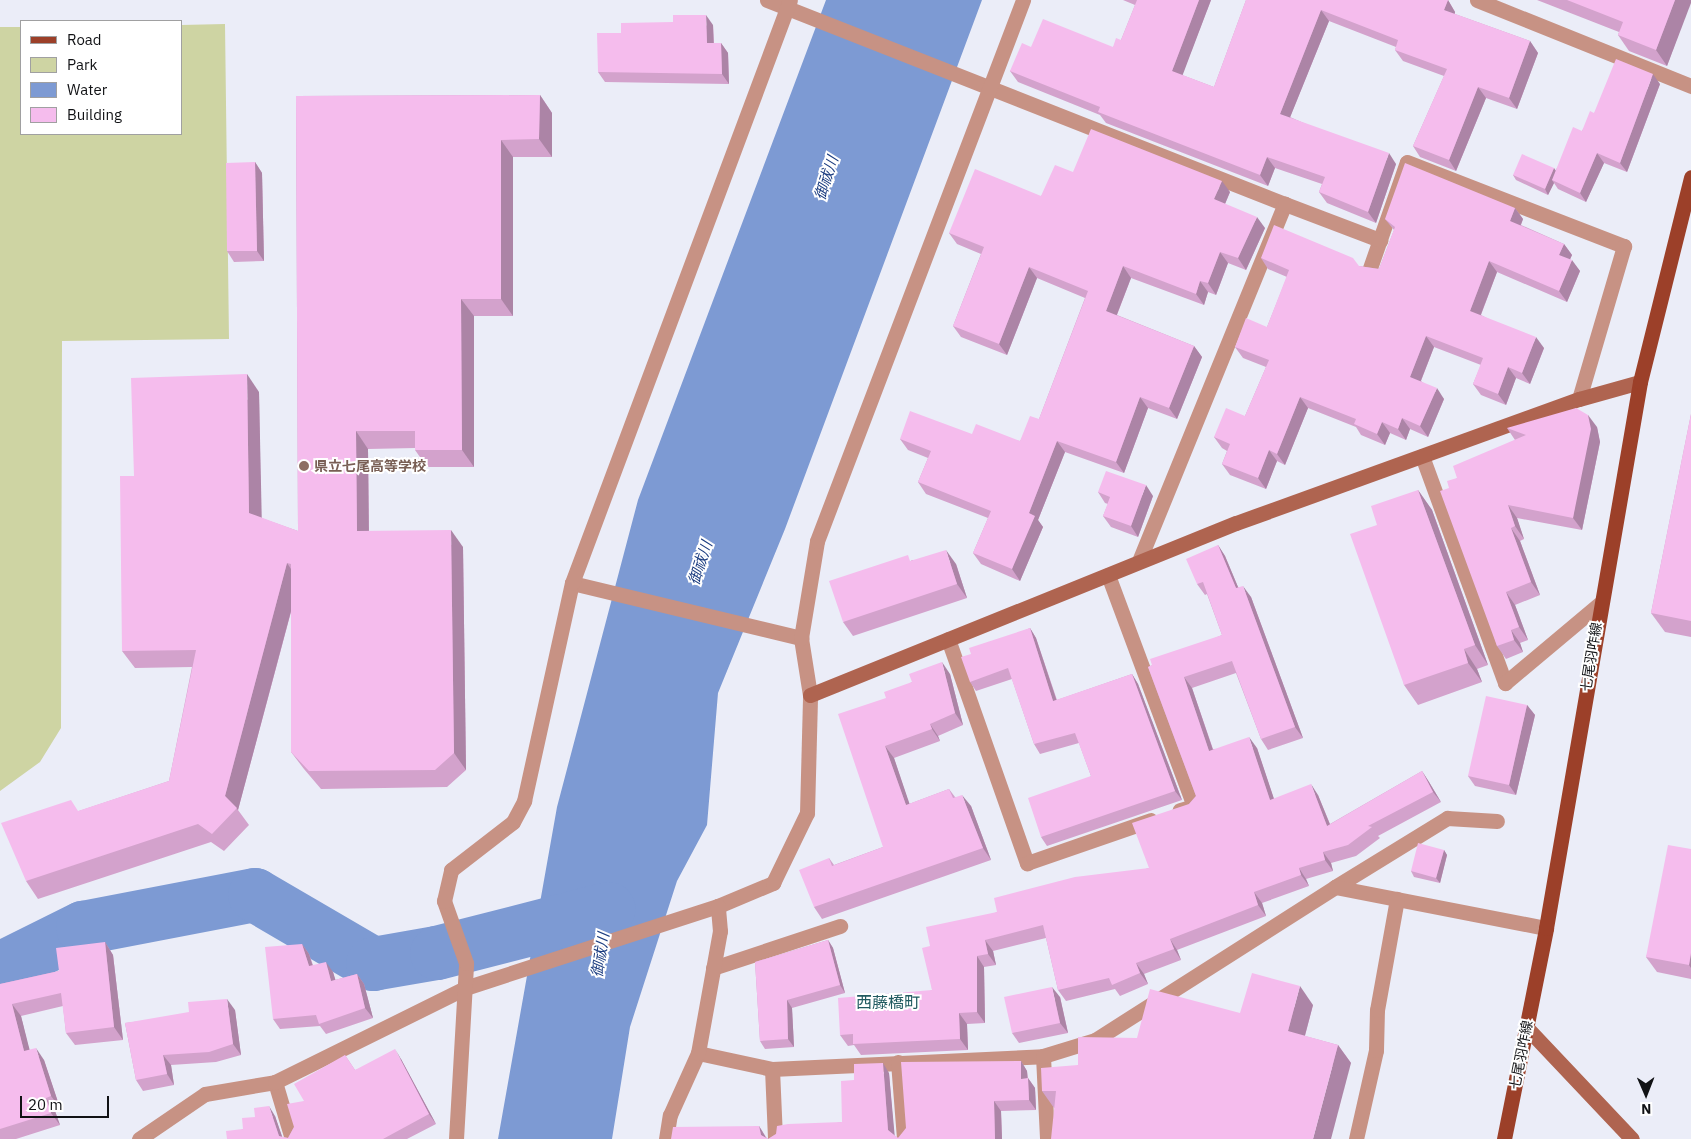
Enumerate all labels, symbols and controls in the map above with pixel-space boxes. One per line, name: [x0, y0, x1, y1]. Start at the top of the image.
legend: [20, 20, 182, 135]
text: Road: [67, 30, 102, 49]
text: Park: [67, 55, 97, 74]
text: Water: [67, 80, 107, 99]
text: Building: [67, 105, 122, 124]
water label: 御祓川: [810, 154, 842, 202]
place label: 県立七尾高等学校: [314, 458, 426, 474]
marker: 県立七尾高等学校: [298, 460, 310, 472]
water label: 御祓川: [684, 539, 716, 587]
street label: 七尾羽咋線: [1577, 621, 1605, 693]
water label: 御祓川: [588, 931, 612, 979]
district label: 西藤橋町: [856, 992, 920, 1012]
street label: 七尾羽咋線: [1506, 1019, 1536, 1091]
north arrow: [1621, 1069, 1671, 1119]
scale bar: [22, 1086, 111, 1118]
text: 20 m: [28, 1095, 63, 1114]
text: N: [1641, 1100, 1651, 1118]

